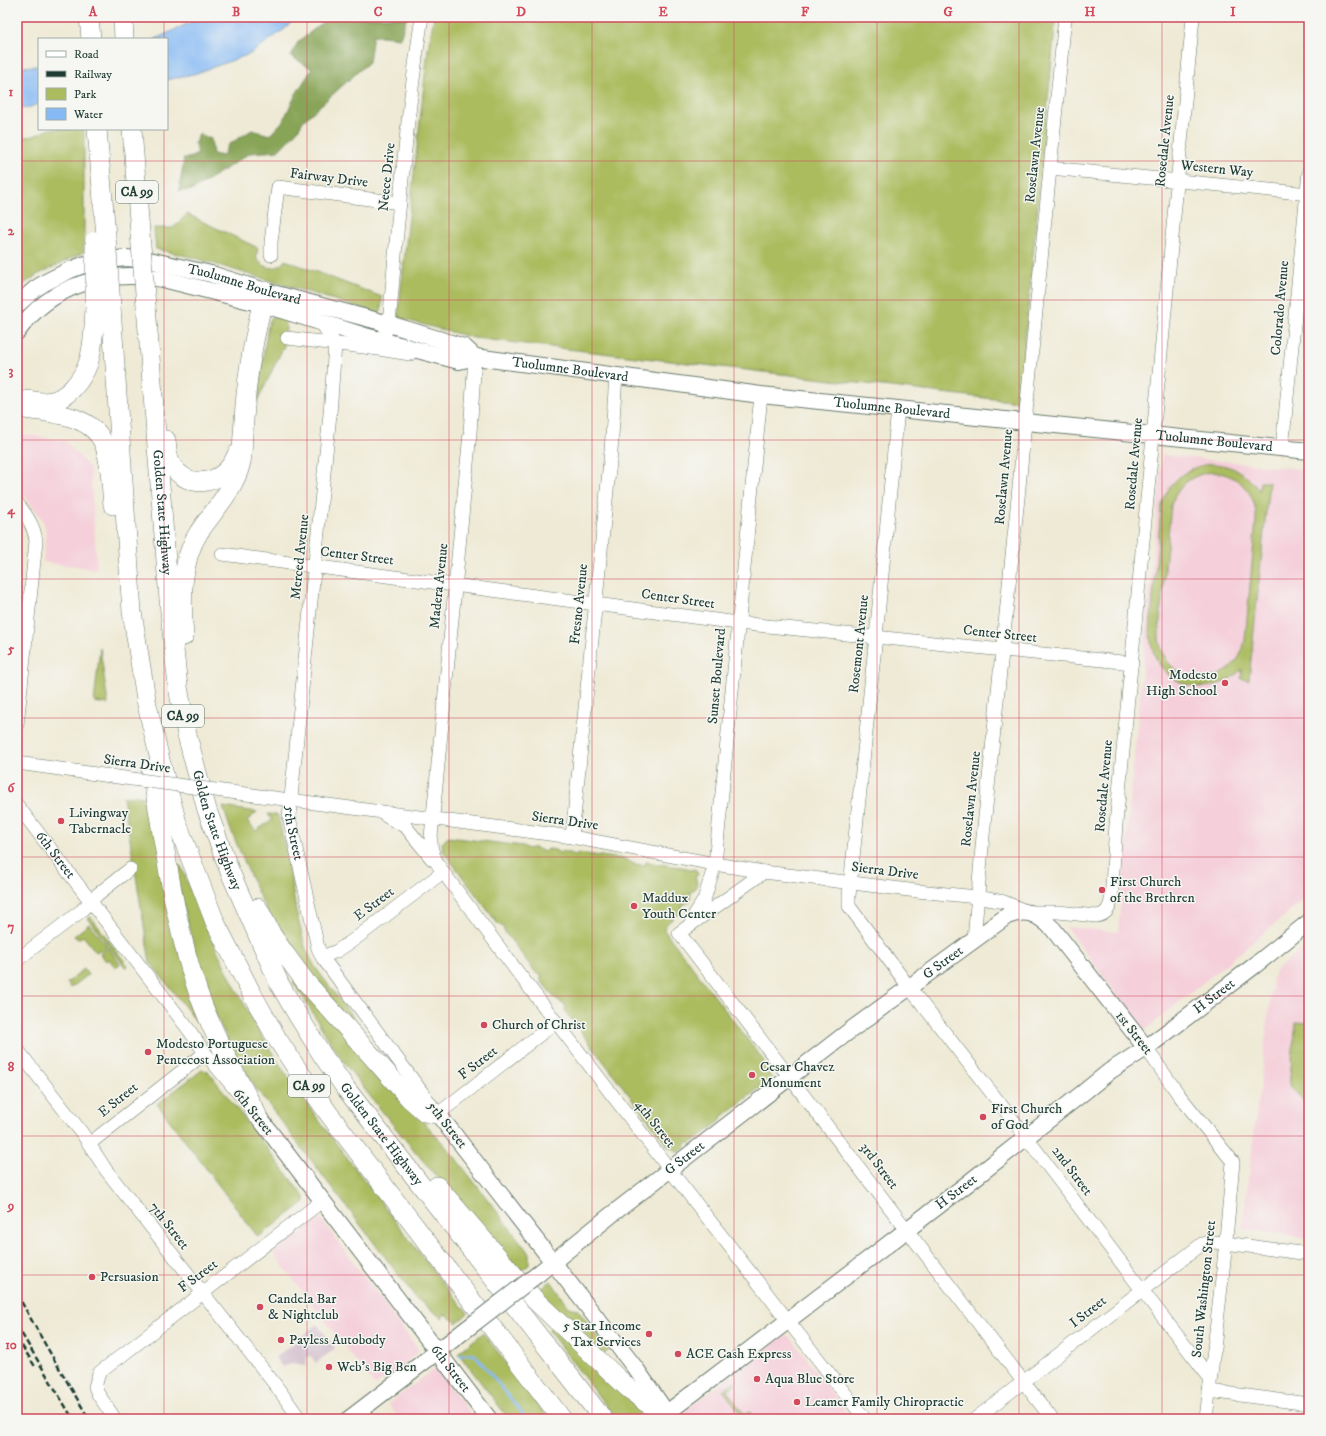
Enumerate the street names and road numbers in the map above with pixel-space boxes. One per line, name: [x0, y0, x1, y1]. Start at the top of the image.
street label: Rosedale Avenue: [1151, 94, 1179, 188]
street label: Roselawn Avenue: [1021, 106, 1049, 204]
street label: Neece Drive: [374, 142, 400, 212]
street label: Western Way: [1179, 156, 1255, 182]
street label: Fairway Drive: [289, 164, 369, 192]
road number: CA 99: [116, 181, 158, 203]
street label: Tuolumne Boulevard: [186, 260, 303, 309]
street label: Colorado Avenue: [1267, 260, 1293, 356]
street label: Tuolumne Boulevard: [511, 353, 630, 386]
street label: Tuolumne Boulevard: [833, 393, 951, 423]
street label: Rosedale Avenue: [1121, 417, 1147, 511]
street label: Tuolumne Boulevard: [1155, 426, 1273, 456]
street label: Roselawn Avenue: [991, 428, 1017, 526]
street label: Golden State Highway: [148, 449, 176, 576]
street label: Merced Avenue: [287, 513, 313, 601]
street label: Madera Avenue: [426, 542, 452, 630]
street label: Center Street: [319, 543, 395, 570]
street label: Fresno Avenue: [566, 563, 592, 645]
street label: Center Street: [640, 585, 716, 613]
street label: Rosemont Avenue: [845, 594, 873, 694]
street label: Center Street: [962, 621, 1038, 647]
street label: Sunset Boulevard: [704, 627, 730, 725]
road number: CA 99: [162, 705, 204, 727]
street label: Rosedale Avenue: [1091, 739, 1117, 833]
street label: Sierra Drive: [102, 750, 172, 778]
street label: Roselawn Avenue: [957, 750, 985, 848]
street label: Golden State Highway: [188, 768, 246, 893]
street label: 5th Street: [280, 805, 307, 863]
street label: Sierra Drive: [530, 807, 600, 835]
street label: 6th Street: [31, 828, 80, 883]
street label: Sierra Drive: [851, 858, 920, 884]
street label: E Street: [350, 883, 398, 925]
street label: G Street: [919, 942, 967, 983]
street label: H Street: [1190, 974, 1239, 1018]
street label: 1st Street: [1111, 1008, 1157, 1059]
street label: F Street: [455, 1042, 502, 1084]
road number: CA 99: [288, 1075, 330, 1097]
street label: E Street: [94, 1078, 142, 1121]
street label: Golden State Highway: [336, 1079, 427, 1190]
street label: 6th Street: [229, 1085, 278, 1140]
street label: 4th Street: [631, 1096, 680, 1152]
street label: 5th Street: [423, 1098, 471, 1153]
street label: G Street: [661, 1137, 709, 1179]
street label: 3rd Street: [856, 1139, 903, 1193]
street label: 2nd Street: [1048, 1143, 1097, 1200]
street label: H Street: [932, 1170, 981, 1214]
street label: 7th Street: [145, 1199, 193, 1254]
street label: South Washington Street: [1188, 1219, 1220, 1359]
street label: F Street: [175, 1255, 222, 1297]
street label: I Street: [1066, 1292, 1110, 1332]
street label: 6th Street: [427, 1341, 475, 1396]

